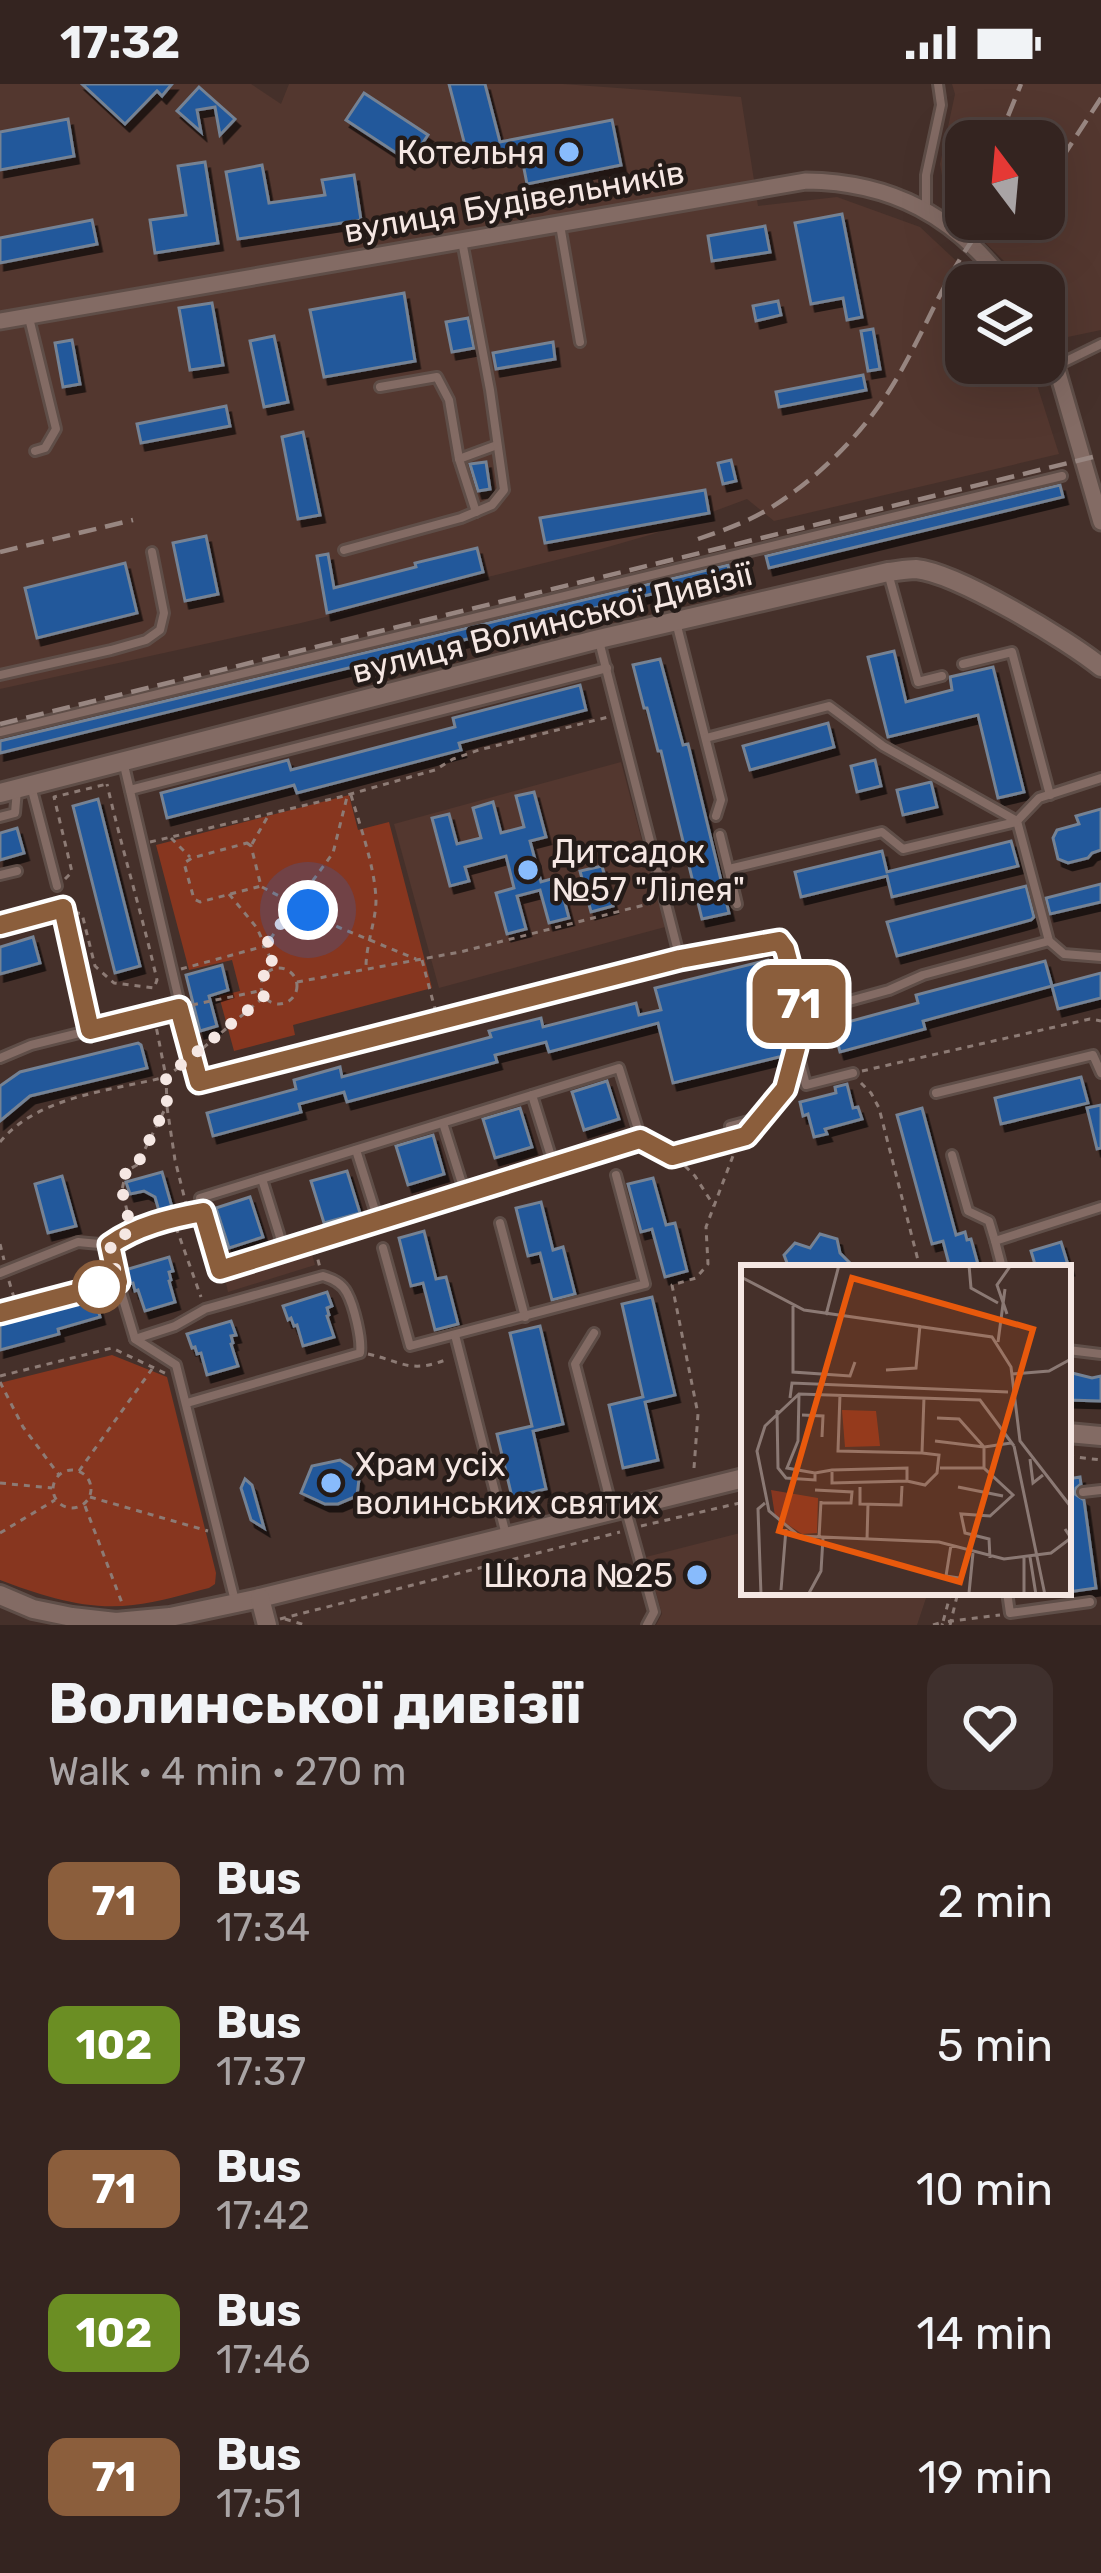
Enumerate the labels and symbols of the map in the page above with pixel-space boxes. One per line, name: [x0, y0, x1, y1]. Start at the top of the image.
north arrow: [945, 120, 1065, 240]
place label: Котельня: [397, 133, 545, 172]
marker: Котельня: [556, 139, 582, 165]
street label: вулиця Будівельників: [341, 152, 687, 251]
street label: вулиця Волинської Дивізії: [348, 554, 757, 691]
place label: Дитсадок №57 "Лілея": [552, 832, 745, 909]
marker: Дитсадок №57 "Лілея": [515, 857, 541, 883]
your location: [278, 880, 338, 940]
line badge: 71: [745, 965, 853, 1043]
unlabelled marker: [74, 1262, 124, 1312]
inset map: [741, 1265, 1071, 1595]
place label: Храм усіх волинських святих: [355, 1445, 659, 1522]
marker: Храм усіх волинських святих: [318, 1470, 344, 1496]
place label: Школа №25: [483, 1556, 673, 1595]
marker: Школа №25: [684, 1562, 710, 1588]

